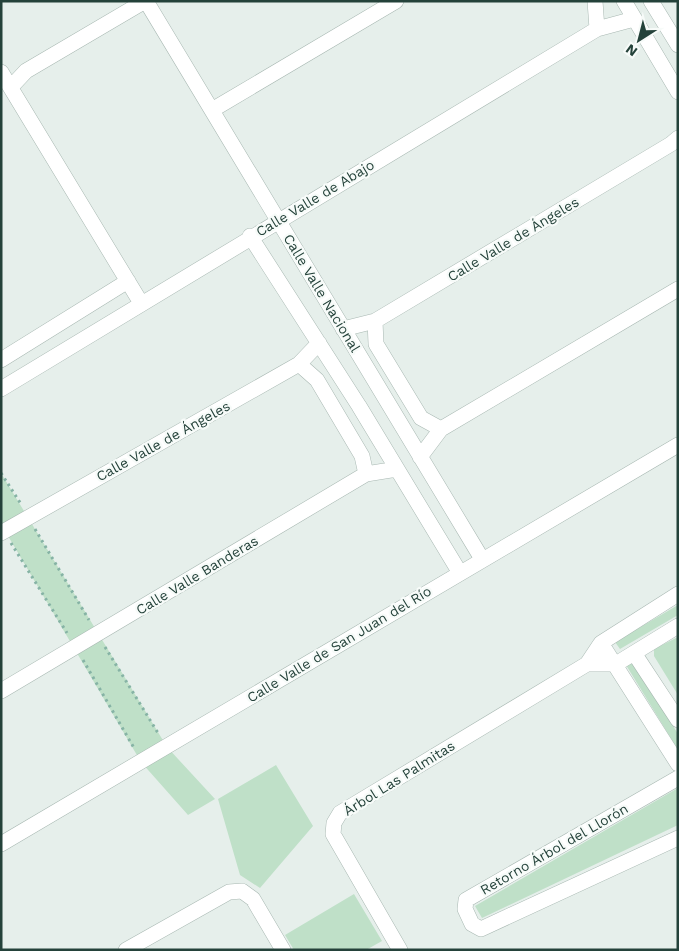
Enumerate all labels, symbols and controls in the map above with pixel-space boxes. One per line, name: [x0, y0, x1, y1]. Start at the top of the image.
north arrow: [614, 15, 664, 65]
text: N: [622, 41, 640, 60]
street label: Calle Valle de Abajo: [253, 156, 377, 240]
street label: Calle Valle de Ángeles: [444, 193, 582, 285]
street label: Calle Valle Nacional: [280, 231, 364, 356]
street label: Calle Valle de Ángeles: [93, 398, 233, 484]
street label: Calle Valle Banderas: [133, 532, 261, 618]
street label: Calle Valle de San Juan del Río: [244, 583, 434, 705]
street label: Árbol Las Palmitas: [340, 737, 458, 819]
street label: Retorno Árbol del Llorón: [477, 800, 631, 898]

